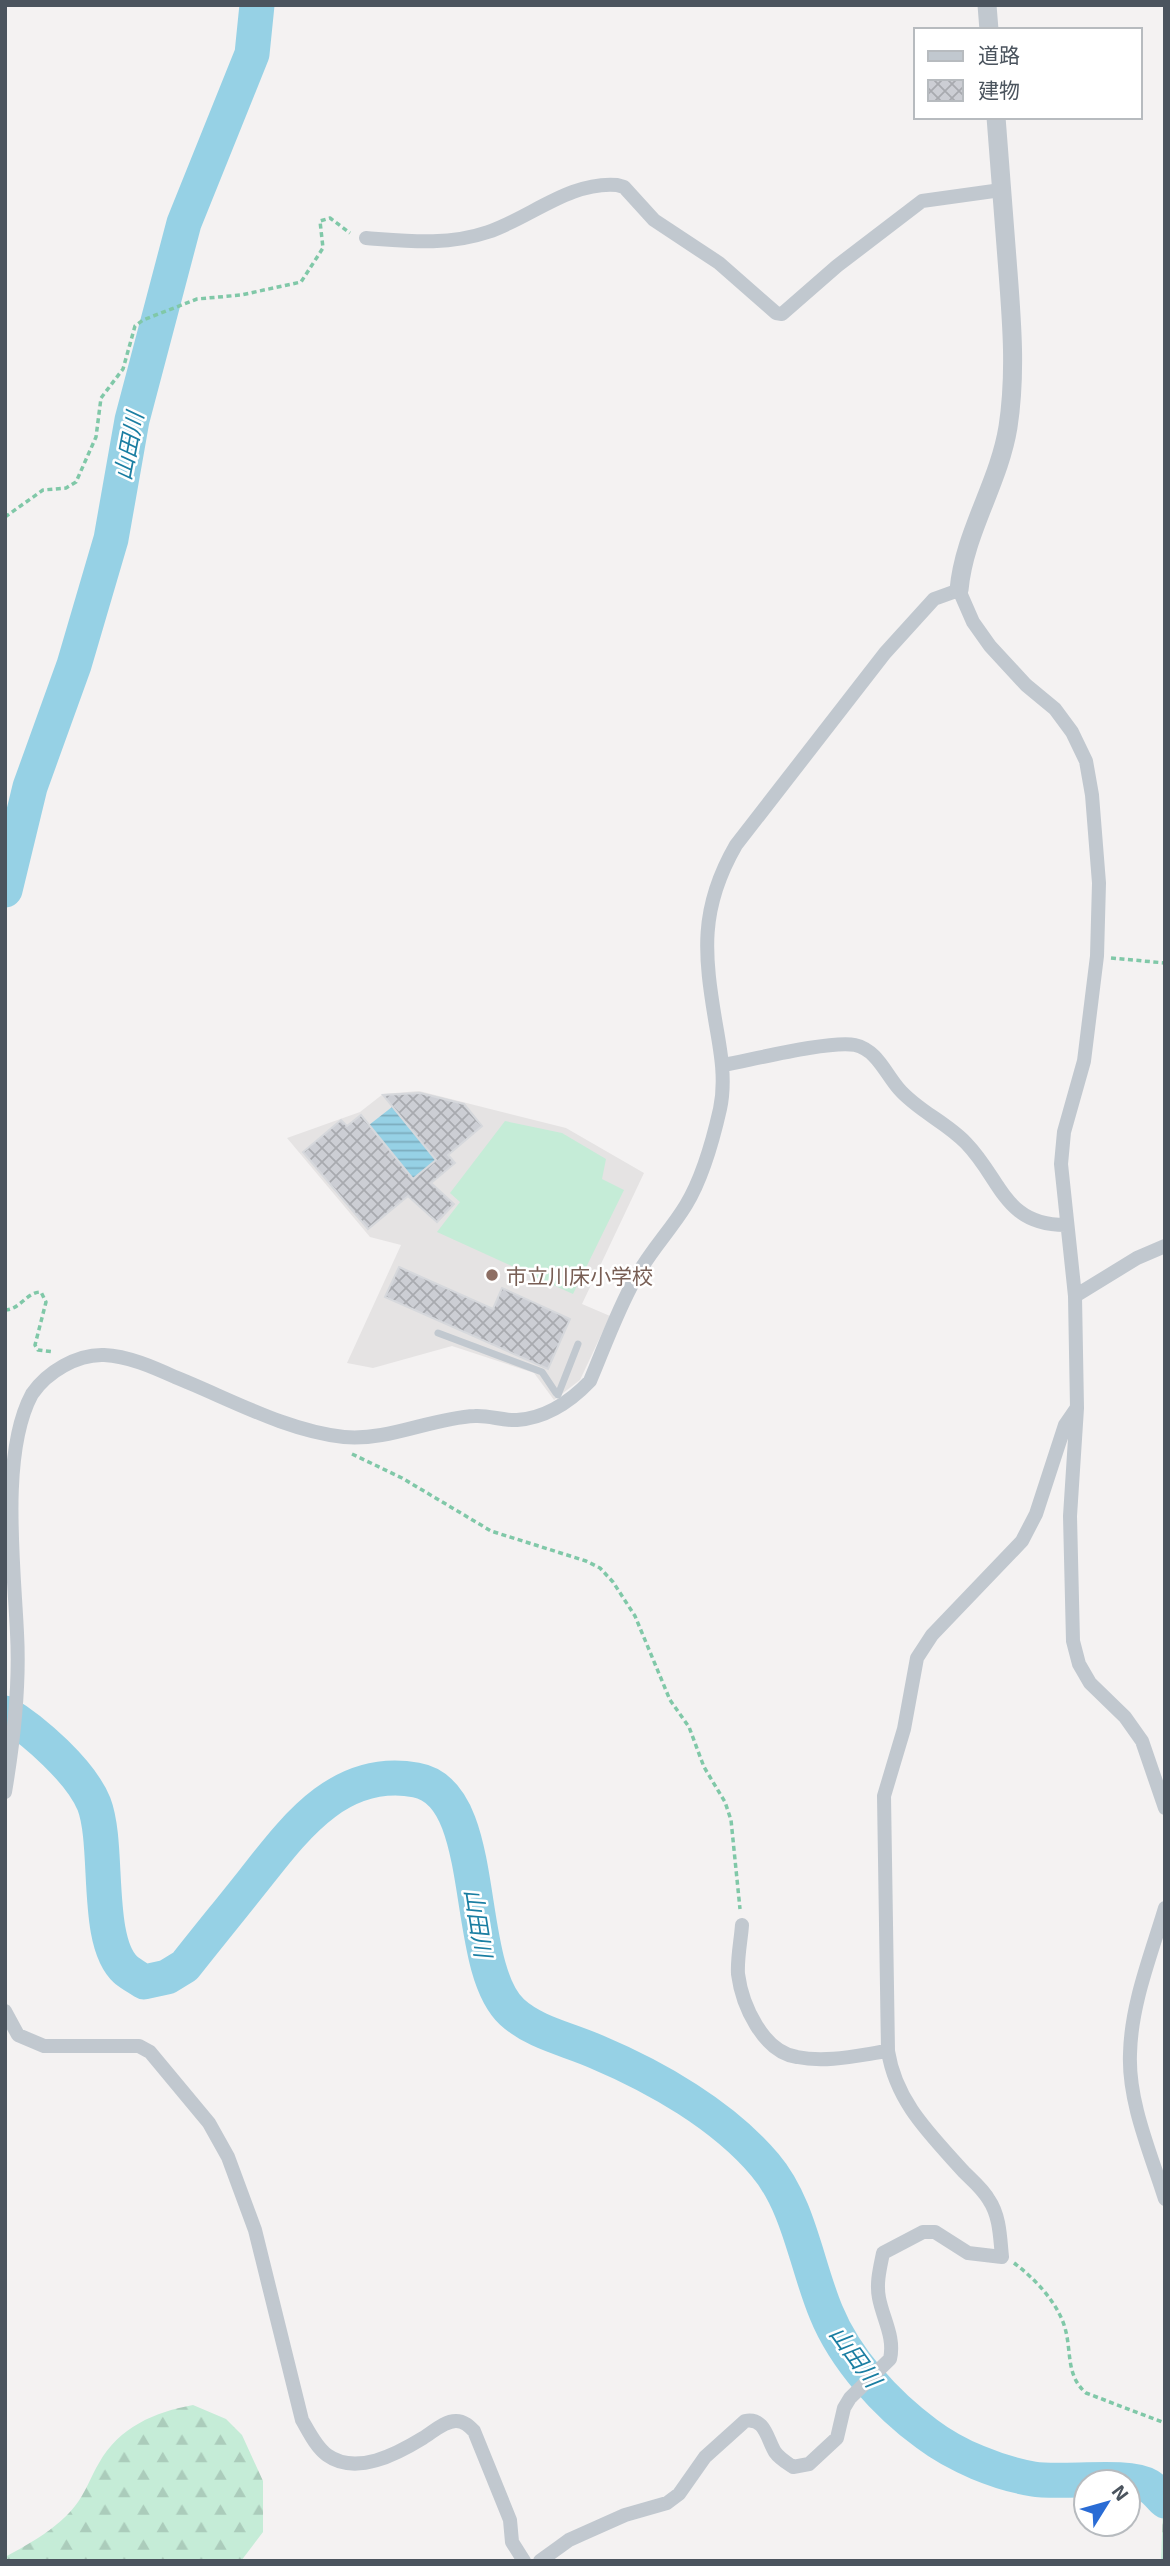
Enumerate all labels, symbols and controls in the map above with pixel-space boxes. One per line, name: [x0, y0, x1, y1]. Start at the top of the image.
legend: [914, 28, 1142, 119]
text: 道路: [978, 42, 1020, 67]
text: 建物: [978, 77, 1020, 102]
water label: 山田川: [108, 407, 149, 483]
place label: 市立川床小学校: [506, 1263, 653, 1288]
marker: 市立川床小学校: [484, 1267, 500, 1283]
water label: 山田川: [460, 1887, 499, 1962]
water label: 山田川: [824, 2320, 889, 2395]
north arrow: [1072, 2468, 1142, 2538]
text: N: [1108, 2480, 1134, 2505]

